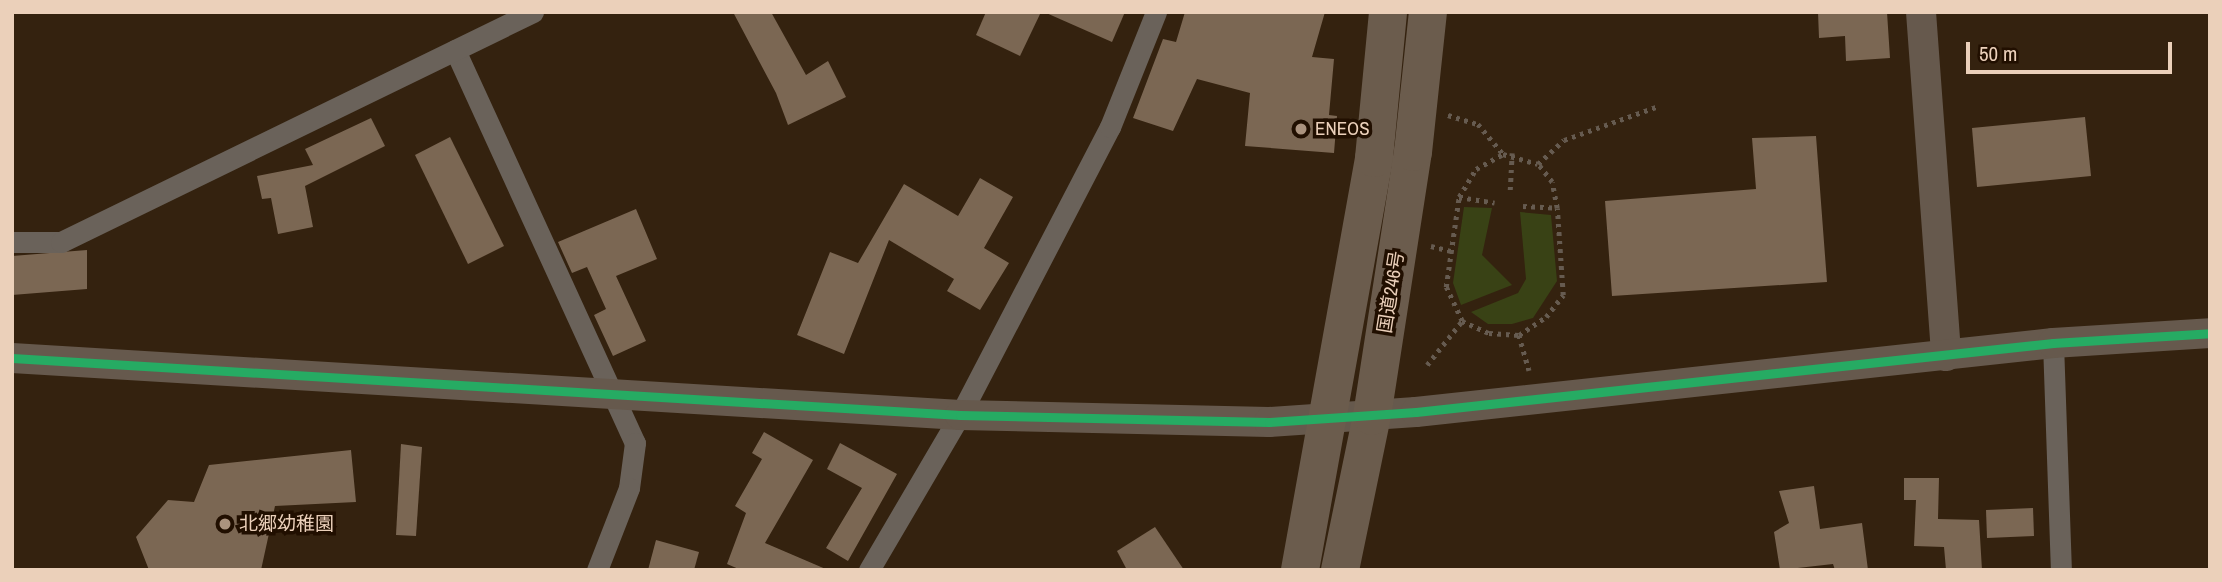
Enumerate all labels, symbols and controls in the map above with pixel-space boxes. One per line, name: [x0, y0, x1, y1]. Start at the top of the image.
scale bar: [1970, 28, 2176, 72]
text: 50 m: [1979, 39, 2017, 68]
place label: ENEOS: [1315, 118, 1370, 140]
marker: ENEOS: [1293, 121, 1309, 137]
street label: 国道246号: [1373, 249, 1409, 335]
place label: 北郷幼稚園: [239, 513, 334, 535]
marker: 北郷幼稚園: [217, 516, 233, 532]

